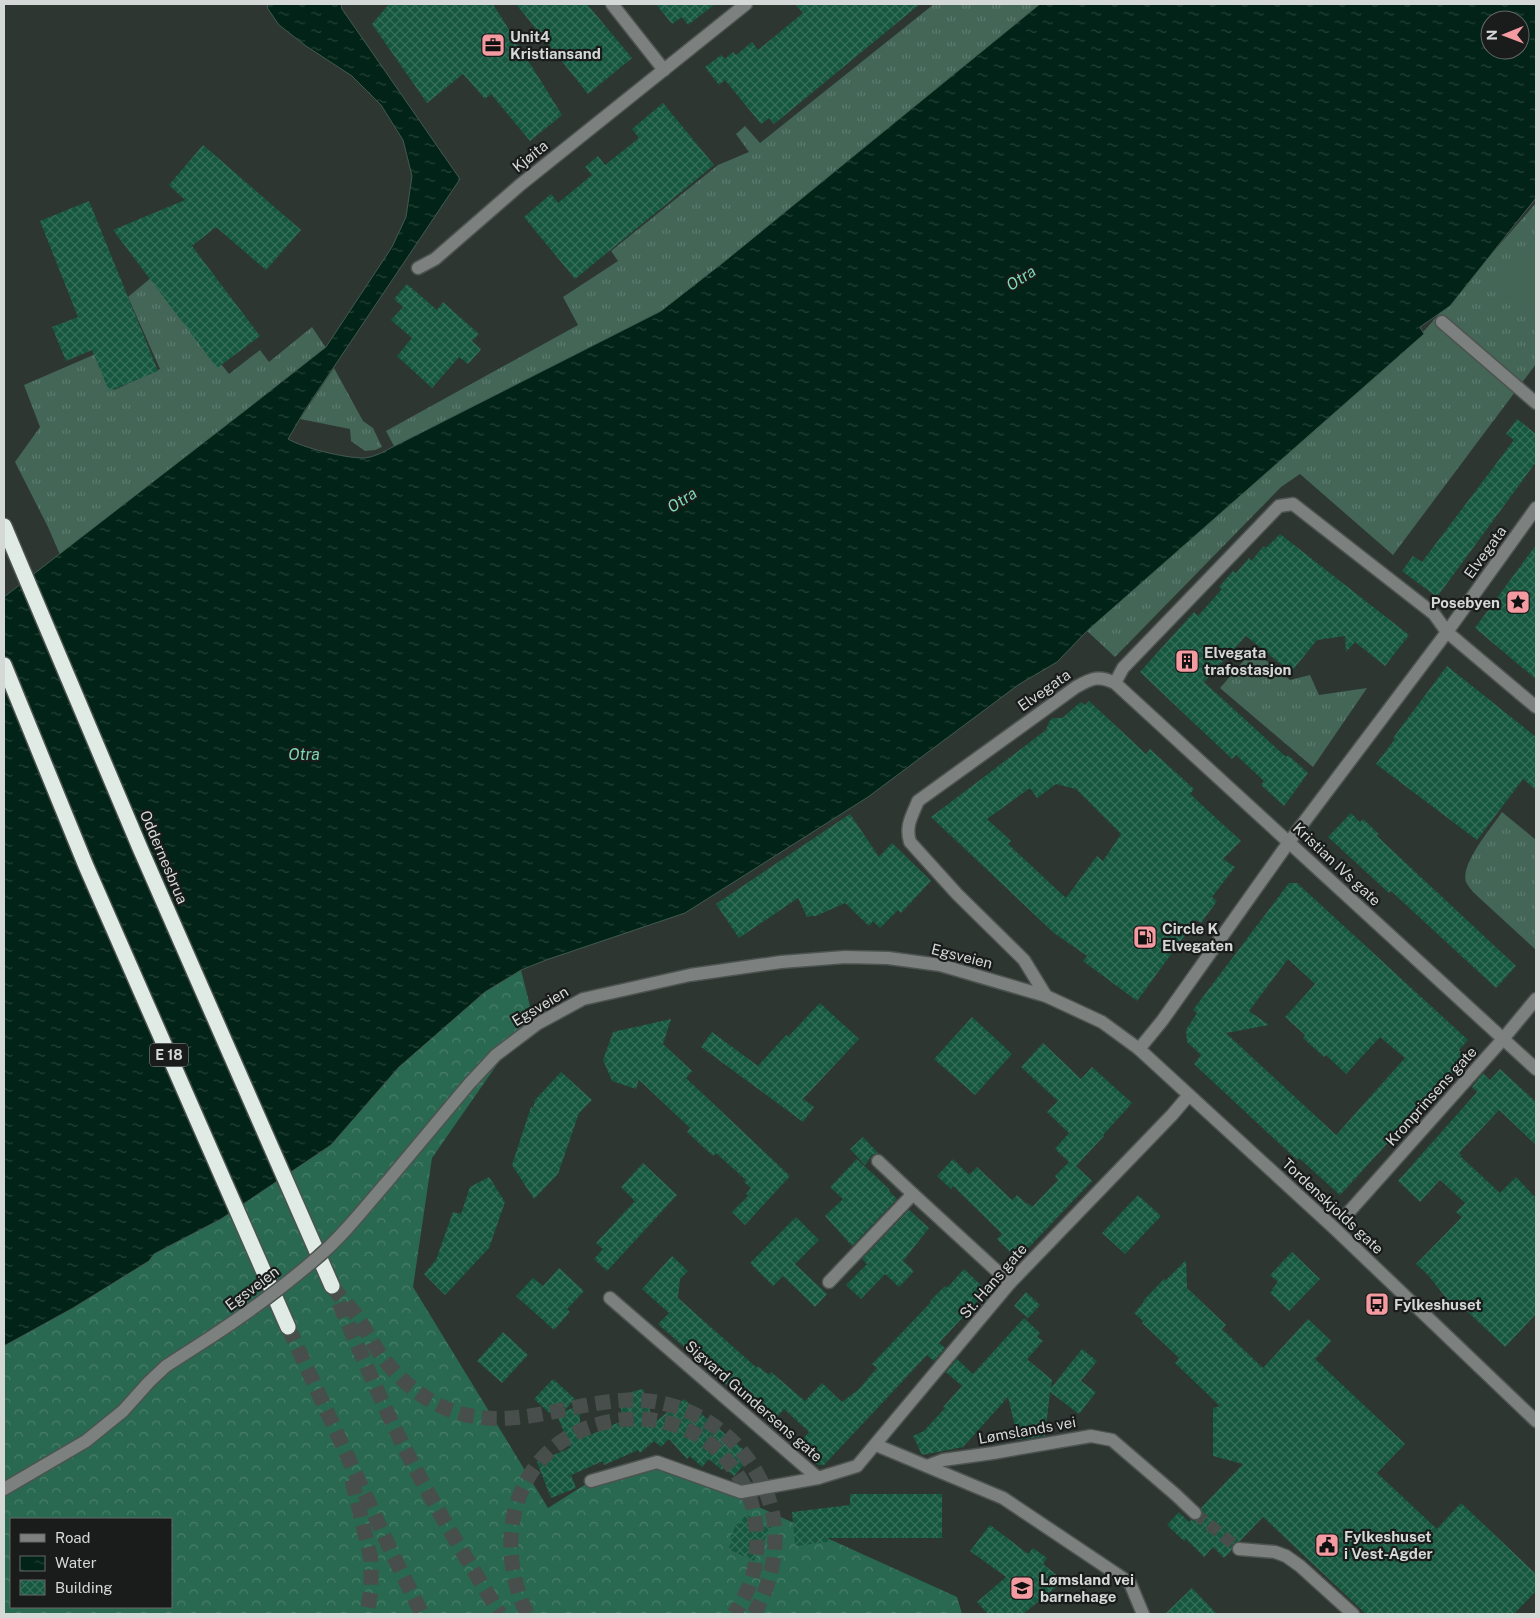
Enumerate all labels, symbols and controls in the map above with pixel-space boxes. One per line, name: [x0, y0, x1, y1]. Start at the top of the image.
north arrow: [1480, 10, 1530, 60]
place label: Unit4 Kristiansand: [510, 28, 601, 62]
text: N: [1484, 30, 1500, 41]
office icon: Unit4 Kristiansand: [480, 32, 506, 58]
street label: Kjøita: [509, 137, 551, 175]
water label: Otra: [1003, 261, 1039, 295]
water label: Otra: [664, 483, 700, 517]
street label: Elvegata: [1460, 523, 1510, 581]
place icon: Posebyen: [1505, 589, 1531, 615]
place label: Posebyen: [1431, 594, 1500, 611]
place label: Elvegata trafostasjon: [1204, 644, 1292, 678]
building icon: Elvegata trafostasjon: [1174, 648, 1200, 674]
street label: Elvegata: [1014, 666, 1074, 714]
water label: Otra: [288, 745, 320, 764]
street label: Oddernesbrua: [137, 808, 191, 906]
street label: Kristian IVs gate: [1290, 819, 1384, 909]
place label: Circle K Elvegaten: [1162, 920, 1233, 954]
fuel station icon: Circle K Elvegaten: [1132, 924, 1158, 950]
street label: Egsveien: [930, 940, 994, 972]
street label: Egsveien: [509, 983, 571, 1029]
street label: Kronprinsens gate: [1382, 1043, 1480, 1149]
road number: E 18: [150, 1044, 188, 1066]
street label: Tordenskjolds gate: [1279, 1155, 1387, 1257]
street label: St. Hans gate: [956, 1240, 1030, 1322]
street label: Egsveien: [222, 1262, 282, 1314]
bus stop icon: Fylkeshuset: [1364, 1291, 1390, 1317]
place label: Fylkeshuset: [1394, 1296, 1482, 1313]
street label: Sigvard Gundersens gate: [682, 1337, 826, 1465]
street label: Lømslands vei: [977, 1413, 1077, 1447]
legend: [10, 1518, 172, 1608]
place label: Fylkeshuset i Vest-Agder: [1344, 1528, 1433, 1562]
text: Road: [55, 1529, 91, 1546]
public building icon: Fylkeshuset i Vest-Agder: [1314, 1532, 1340, 1558]
text: Water: [55, 1554, 97, 1571]
place label: Lømsland vei barnehage: [1040, 1571, 1134, 1605]
school or university icon: Lømsland vei barnehage: [1009, 1575, 1035, 1601]
text: Building: [55, 1579, 113, 1596]

